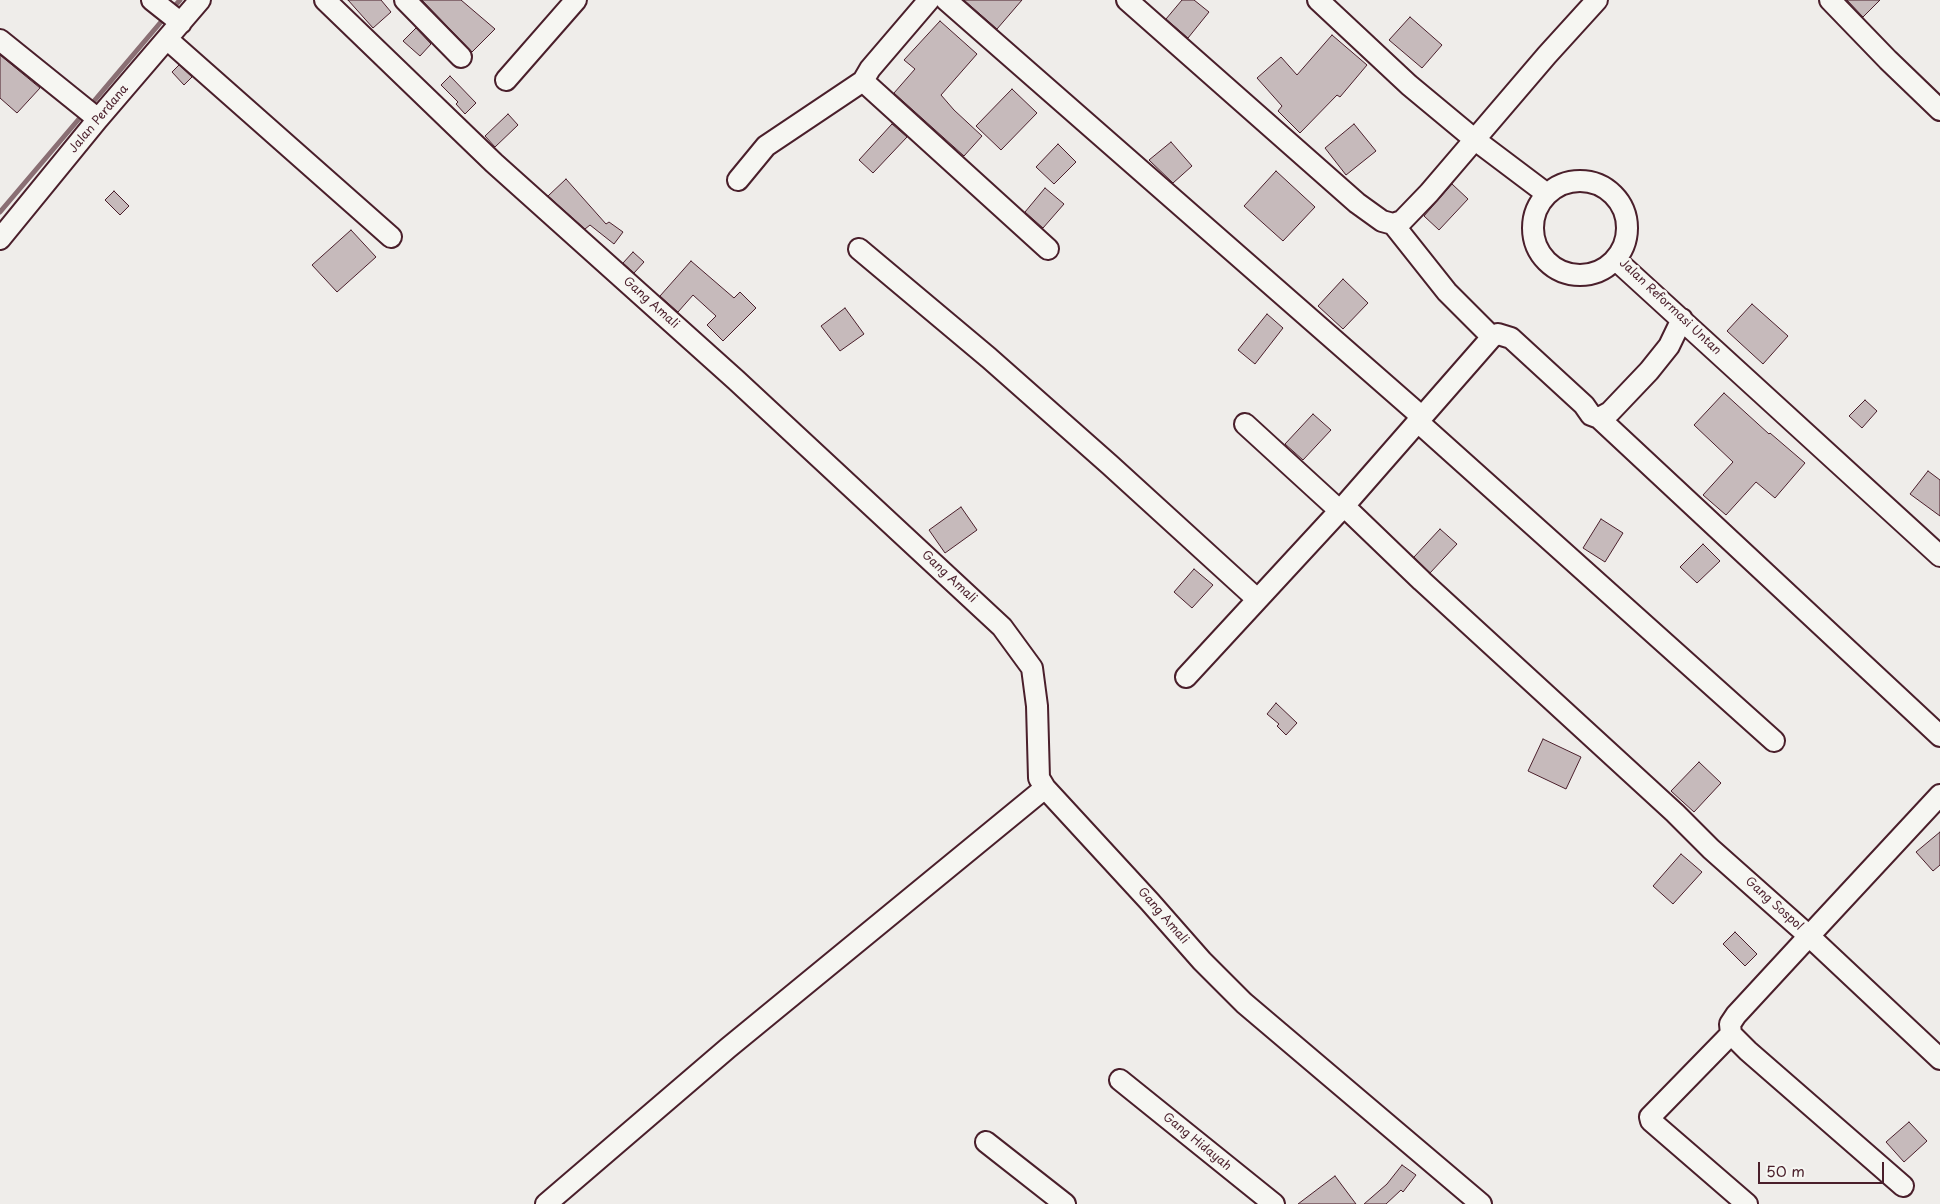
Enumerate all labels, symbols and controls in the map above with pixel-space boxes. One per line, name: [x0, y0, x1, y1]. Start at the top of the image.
street label: Jalan Perdana: [66, 82, 132, 156]
street label: Jalan Reformasi Untan: [1616, 256, 1724, 358]
street label: Gang Amali: [620, 274, 682, 332]
street label: Gang Amali: [919, 548, 979, 606]
street label: Gang Sospol: [1742, 874, 1806, 934]
street label: Gang Amali: [1135, 885, 1191, 947]
street label: Gang Hidayah: [1160, 1110, 1234, 1174]
scale bar: [1760, 1152, 1886, 1184]
text: 50 m: [1766, 1159, 1805, 1182]

